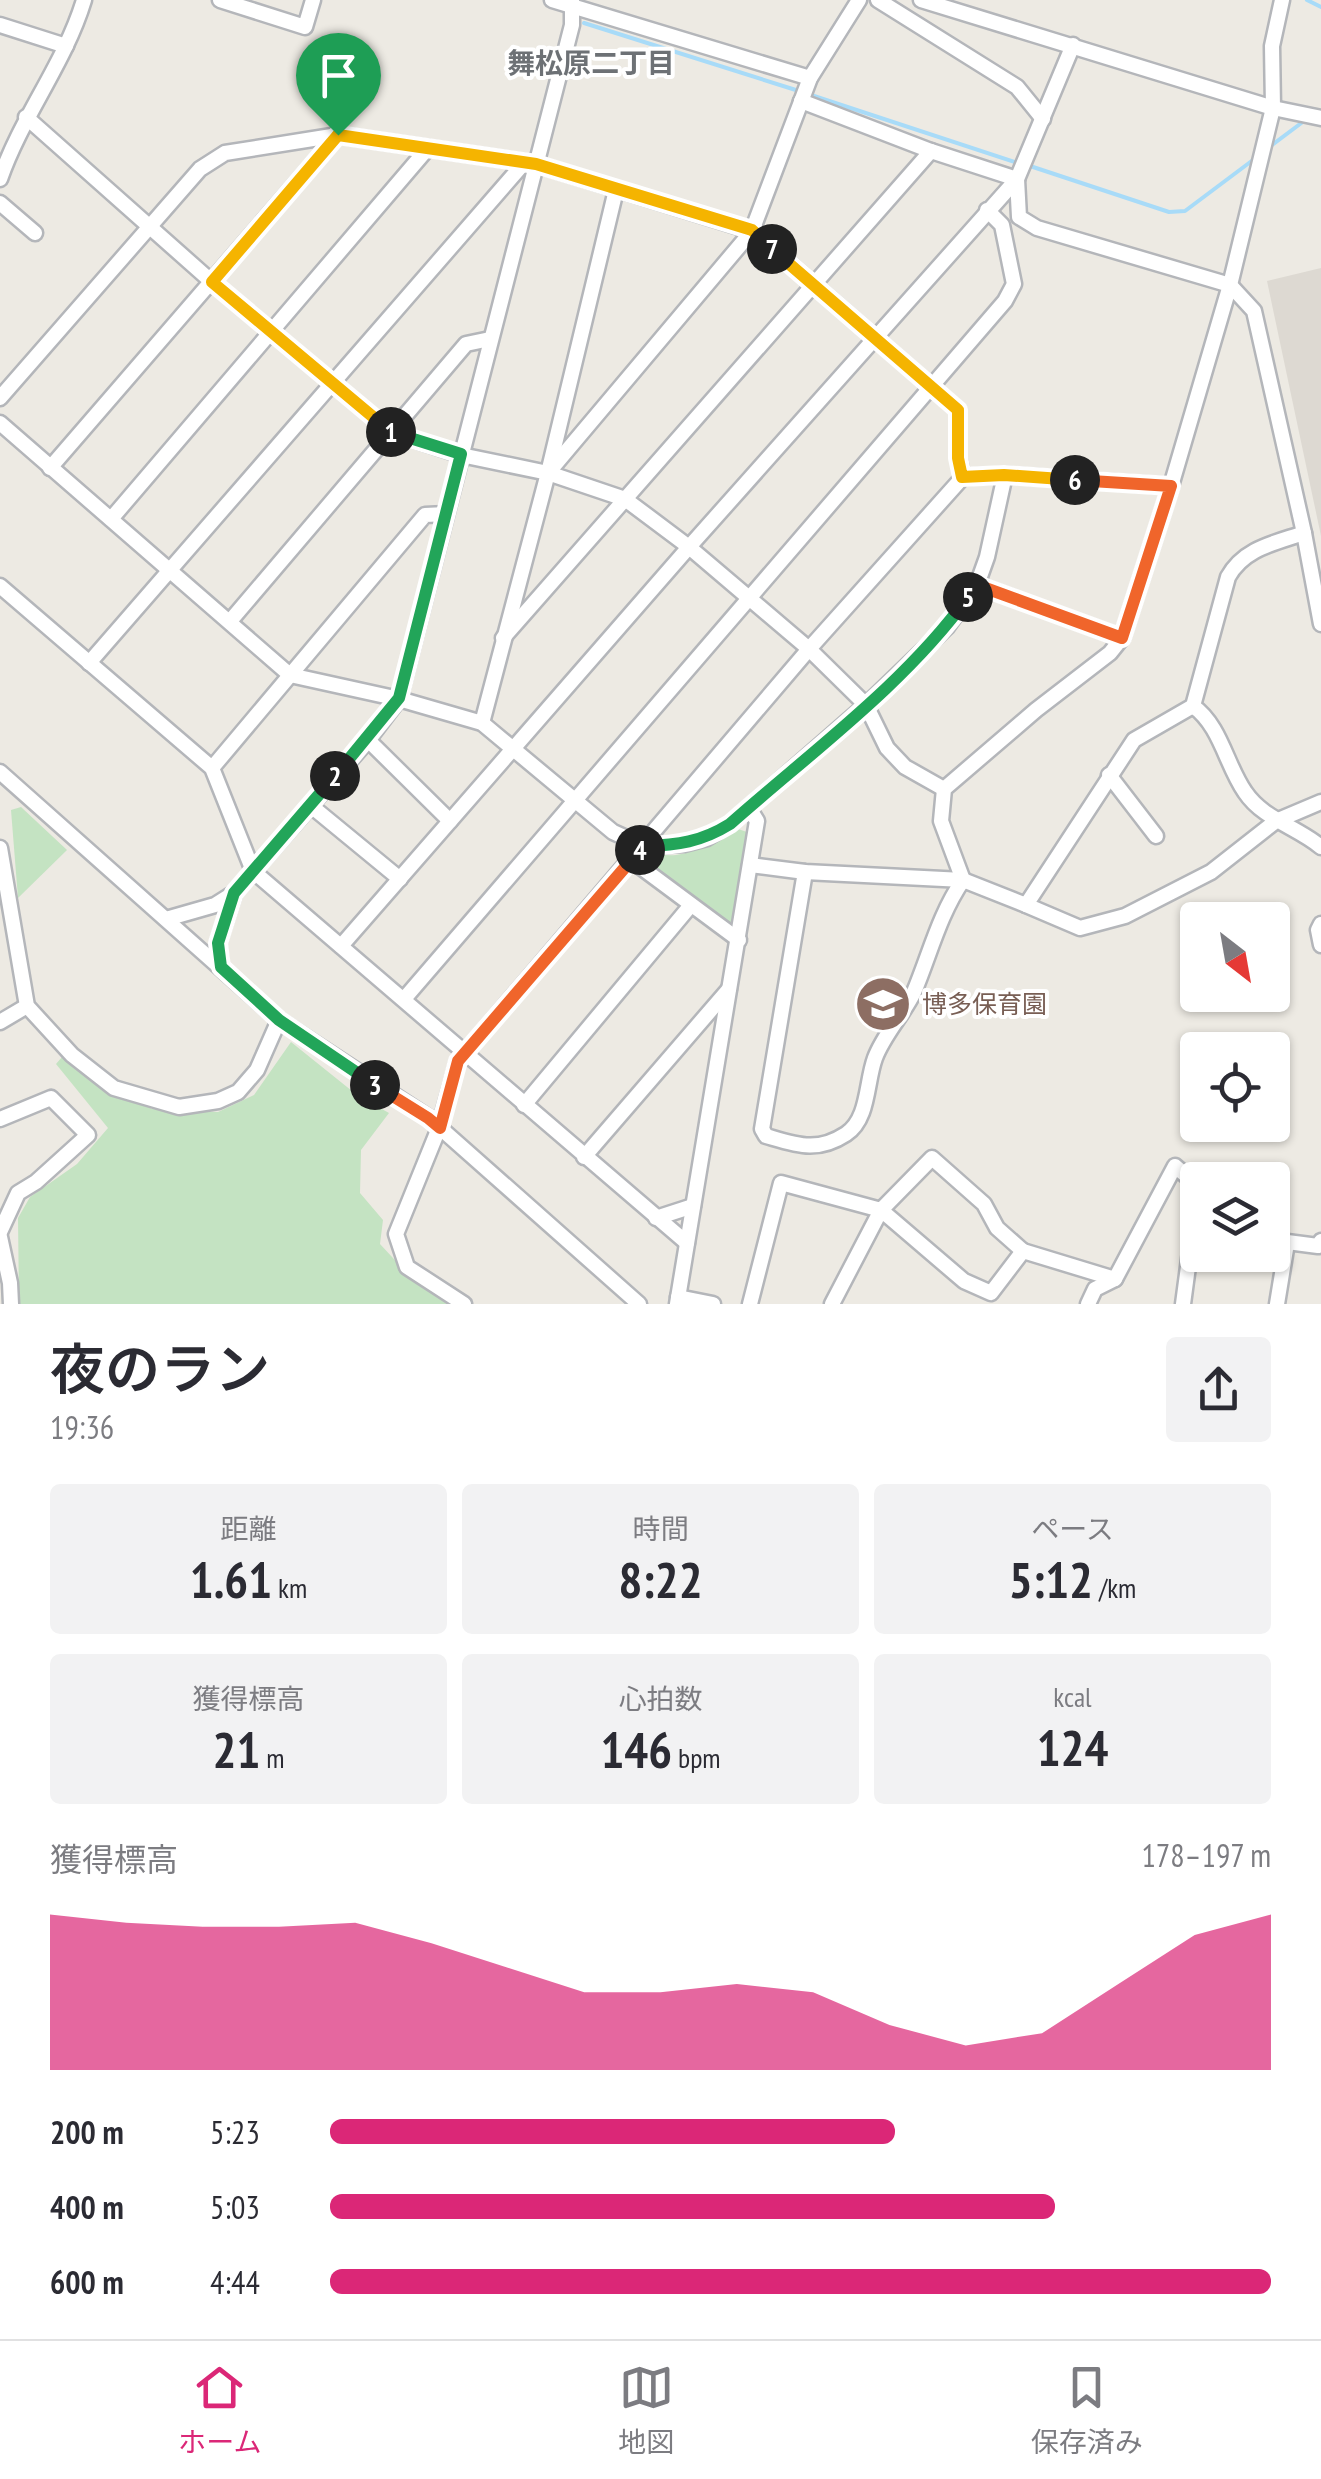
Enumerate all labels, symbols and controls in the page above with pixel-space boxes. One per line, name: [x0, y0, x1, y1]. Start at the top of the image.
pin: [296, 33, 381, 136]
district label: 舞松原二丁目: [507, 44, 675, 81]
icon: arrive: [311, 48, 366, 103]
pin: 7: [747, 224, 797, 274]
text: 7: [765, 230, 779, 267]
pin: 1: [366, 407, 416, 457]
text: 1: [384, 413, 398, 450]
pin: 6: [1050, 455, 1100, 505]
text: 6: [1068, 461, 1082, 498]
pin: 5: [943, 572, 993, 622]
text: 5: [961, 578, 975, 615]
pin: 2: [310, 751, 360, 801]
text: 2: [328, 757, 342, 794]
pin: 4: [615, 825, 665, 875]
text: 4: [633, 831, 647, 868]
north arrow: [1180, 902, 1290, 1012]
map controls: [1180, 902, 1290, 1272]
school or university icon: 博多保育園: [853, 974, 913, 1034]
place label: 博多保育園: [922, 988, 1047, 1020]
button: locate: [1180, 1032, 1290, 1142]
pin: 3: [350, 1060, 400, 1110]
text: 3: [368, 1066, 382, 1103]
button: layers: [1180, 1162, 1290, 1272]
text: 夜のラン: [50, 1333, 270, 1404]
button: share: [1166, 1337, 1271, 1442]
text: 19:36: [50, 1406, 114, 1448]
text: 距離: [220, 1510, 277, 1547]
text: 時間: [632, 1510, 689, 1547]
text: ペース: [1031, 1510, 1114, 1547]
text: 1.61: [190, 1547, 272, 1612]
text: 8:22: [618, 1547, 703, 1612]
text: 5:12: [1009, 1547, 1093, 1612]
text: km: [272, 1569, 307, 1606]
text: /km: [1093, 1569, 1136, 1606]
text: kcal: [1053, 1678, 1092, 1715]
text: 獲得標高: [192, 1680, 305, 1717]
text: 心拍数: [618, 1680, 703, 1717]
text: 124: [1037, 1715, 1108, 1780]
text: 21: [213, 1717, 260, 1782]
text: 146: [600, 1717, 672, 1782]
text: m: [260, 1739, 284, 1776]
text: bpm: [672, 1739, 721, 1776]
text: 178–197 m: [1141, 1834, 1271, 1876]
text: 獲得標高: [50, 1838, 178, 1880]
text: 200 m: [50, 2111, 124, 2153]
text: 5:23: [210, 2111, 260, 2153]
text: 400 m: [50, 2186, 124, 2228]
text: 5:03: [210, 2186, 260, 2228]
text: 600 m: [50, 2261, 124, 2303]
text: 4:44: [210, 2261, 260, 2303]
tab: ホーム: [178, 2360, 261, 2460]
tab: 地図: [618, 2360, 674, 2460]
tab: 保存済み: [1031, 2360, 1143, 2460]

